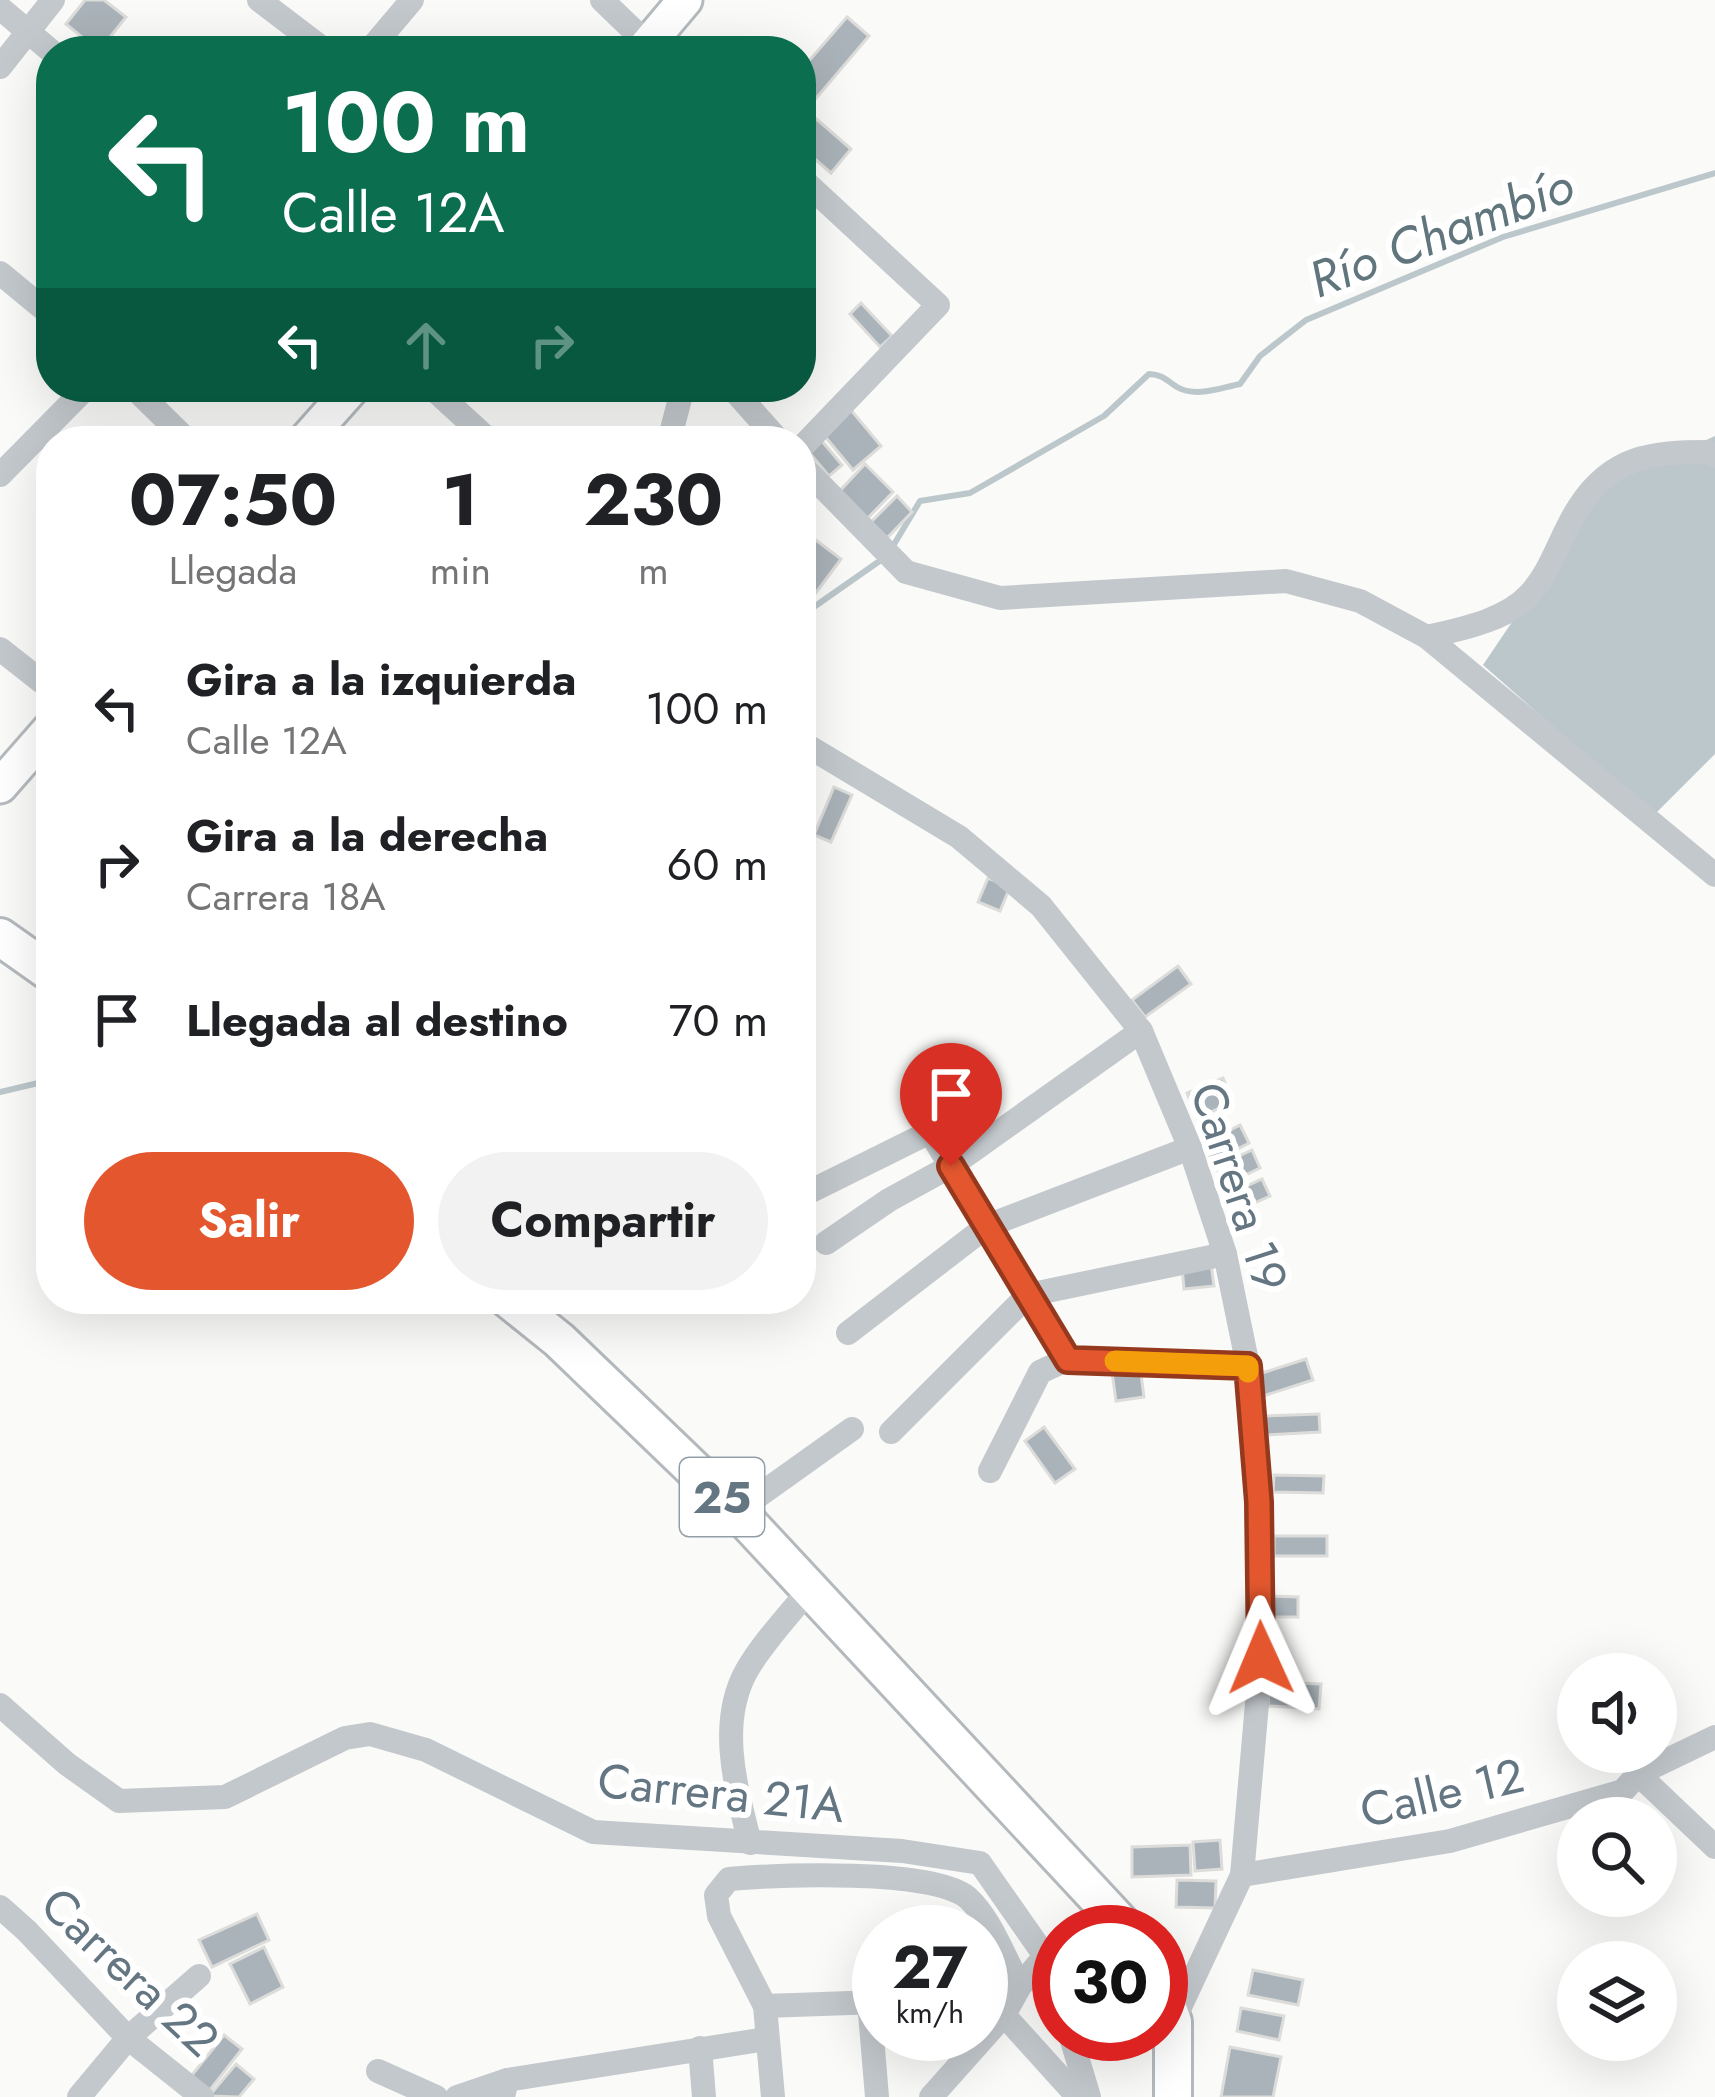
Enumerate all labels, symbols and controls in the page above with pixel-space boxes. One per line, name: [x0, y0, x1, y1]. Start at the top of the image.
text: 100 m: [282, 62, 530, 184]
icon: left: [84, 84, 240, 240]
water label: Río Chambío: [1298, 148, 1584, 316]
text: Calle 12A: [282, 174, 504, 252]
icon: left: [267, 312, 333, 378]
icon: ahead: [393, 312, 459, 378]
icon: right: [519, 312, 585, 378]
text: 07:50: [129, 448, 337, 552]
text: 1: [442, 448, 479, 552]
text: 230: [584, 448, 723, 552]
text: Llegada: [169, 542, 297, 599]
text: min: [430, 542, 491, 599]
text: m: [638, 542, 669, 599]
text: Gira a la izquierda: [186, 647, 577, 712]
icon: left: [84, 675, 150, 741]
text: 100 m: [645, 676, 768, 741]
text: Calle 12A: [186, 712, 347, 769]
text: Gira a la derecha: [186, 803, 548, 868]
icon: right: [84, 831, 150, 897]
text: 60 m: [666, 832, 768, 897]
text: Carrera 18A: [186, 868, 386, 925]
icon: arrive: [84, 987, 150, 1053]
text: Llegada al destino: [186, 988, 568, 1053]
text: 70 m: [669, 988, 768, 1053]
pin: [900, 1043, 1002, 1166]
icon: arrive: [918, 1061, 984, 1127]
street label: Carrera 19: [1173, 1074, 1305, 1300]
button: Salir: [84, 1152, 414, 1290]
button: Compartir: [438, 1152, 768, 1290]
road number: 25: [680, 1458, 764, 1536]
position arrow: [1198, 1595, 1324, 1721]
map controls: [1557, 1653, 1677, 2061]
button: sound: [1557, 1653, 1677, 1773]
street label: Calle 12: [1353, 1741, 1531, 1845]
street label: Carrera 21A: [594, 1746, 848, 1840]
button: search: [1557, 1797, 1677, 1917]
street label: Carrera 22: [25, 1871, 235, 2073]
speed limit sign: 30: [1032, 1905, 1188, 2061]
text: 27: [892, 1924, 968, 2011]
button: layers: [1557, 1941, 1677, 2061]
text: km/h: [896, 1991, 964, 2034]

